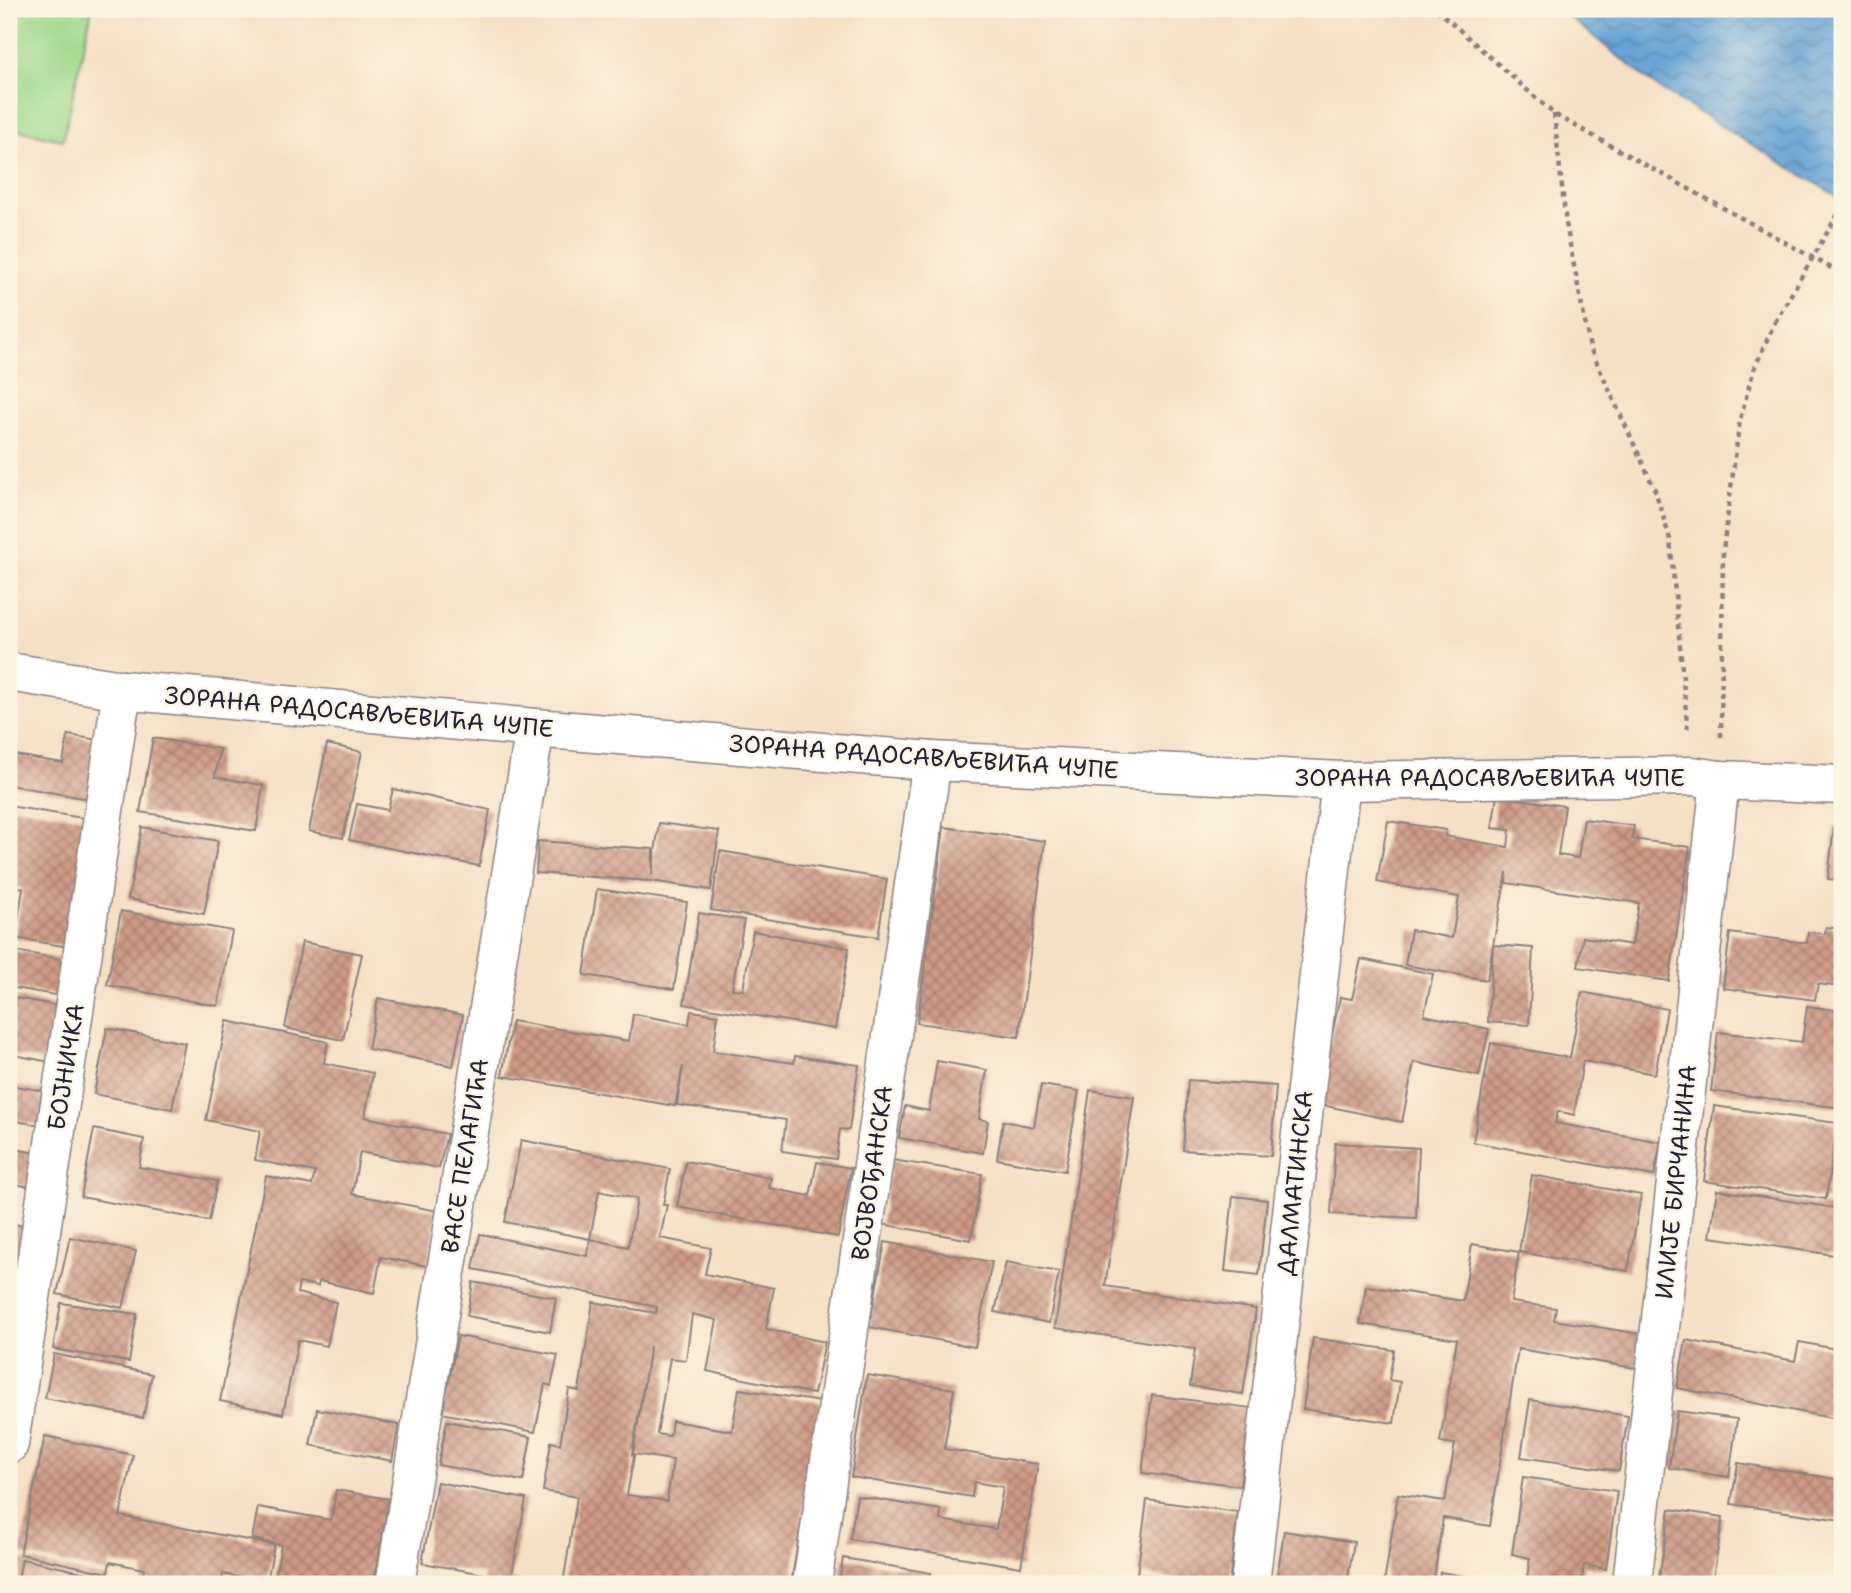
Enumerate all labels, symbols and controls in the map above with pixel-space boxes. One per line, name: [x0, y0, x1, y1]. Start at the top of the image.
street label: ЗОРАНА РАДОСАВЉЕВИЋА ЧУПЕ: [163, 679, 555, 745]
street label: ЗОРАНА РАДОСАВЉЕВИЋА ЧУПЕ: [728, 727, 1120, 787]
street label: ЗОРАНА РАДОСАВЉЕВИЋА ЧУПЕ: [1295, 762, 1685, 794]
street label: БОЈНИЧКА: [40, 1001, 92, 1133]
street label: ВАСЕ ПЕЛАГИЋА: [434, 1056, 496, 1256]
street label: ИЛИЈЕ БИРЧАНИНА: [1648, 1063, 1704, 1301]
street label: ВОЈВОЂАНСКА: [844, 1083, 900, 1263]
street label: ДАЛМАТИНСКА: [1269, 1089, 1321, 1277]

